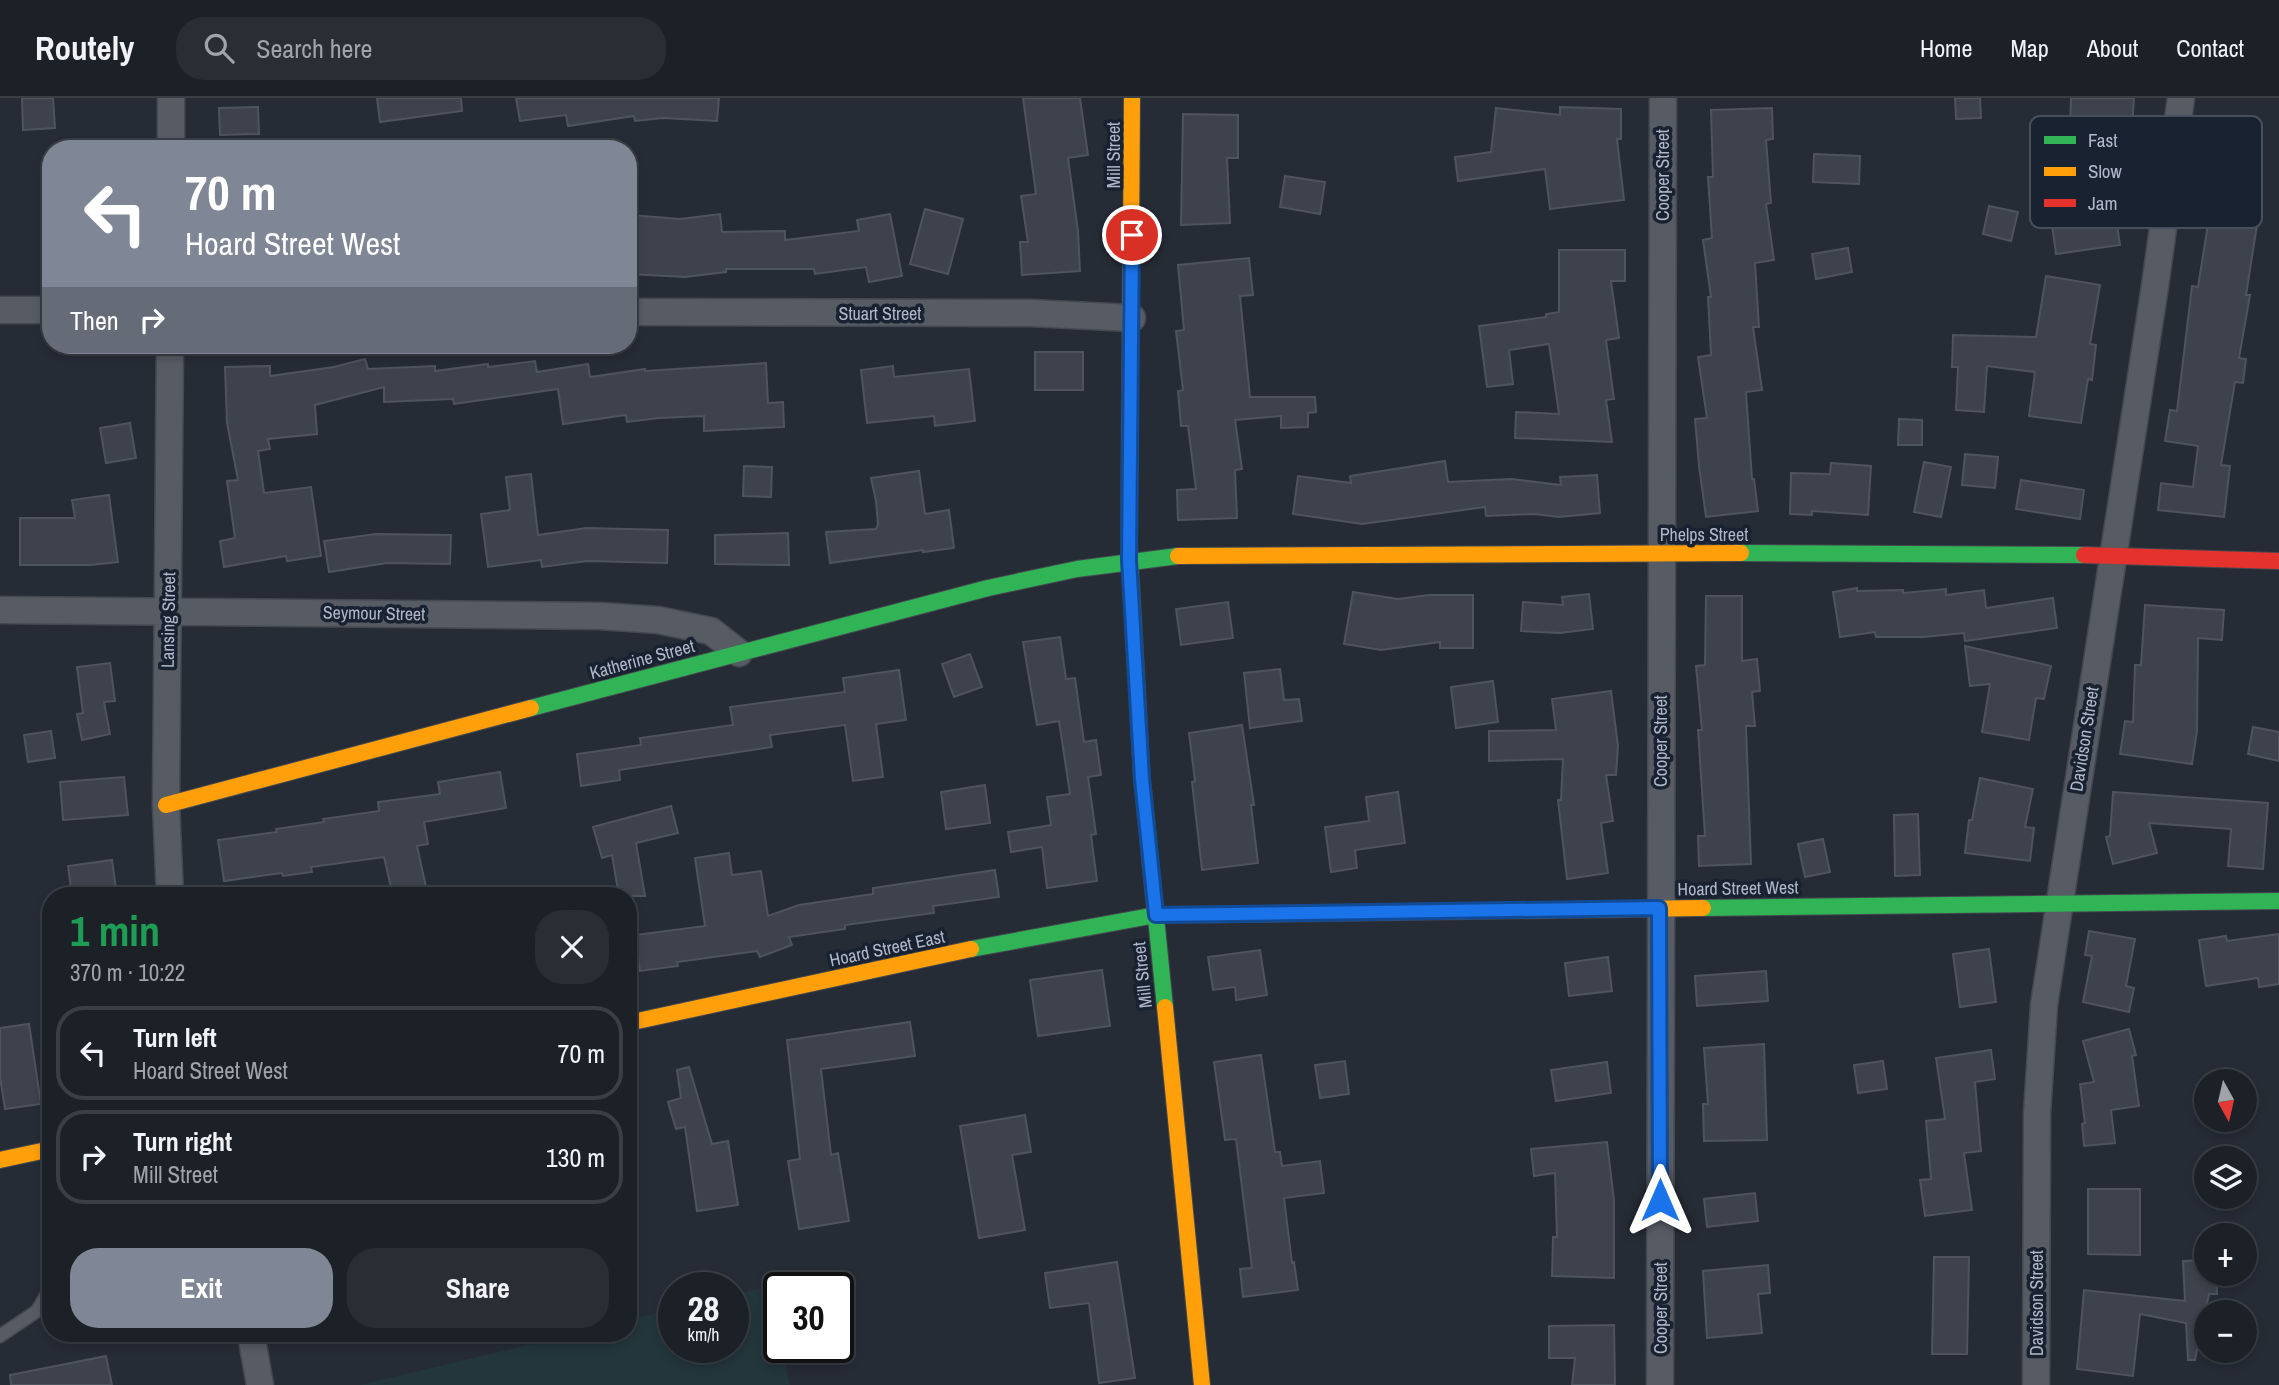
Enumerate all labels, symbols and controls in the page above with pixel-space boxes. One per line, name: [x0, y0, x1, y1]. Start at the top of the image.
search box: [176, 17, 666, 80]
text: Routely: [35, 26, 134, 70]
icon: search: [200, 29, 238, 67]
text: Search here: [256, 31, 372, 66]
text: Home: [1920, 32, 1972, 64]
text: Map: [2010, 32, 2049, 64]
text: About: [2087, 32, 2138, 64]
text: Contact: [2176, 32, 2244, 64]
legend: [2030, 116, 2262, 228]
street label: Mill Street: [1101, 122, 1126, 188]
text: Fast: [2088, 127, 2118, 153]
street label: Cooper Street: [1650, 129, 1675, 221]
text: Slow: [2088, 158, 2123, 184]
text: 70 m: [185, 159, 277, 225]
icon: left: [70, 168, 161, 259]
text: Jam: [2088, 190, 2117, 216]
pin: [1102, 205, 1162, 265]
icon: arrive: [1113, 216, 1151, 254]
text: Hoard Street West: [185, 222, 400, 265]
icon: right: [133, 301, 171, 339]
street label: Stuart Street: [839, 301, 921, 326]
text: Then: [70, 303, 119, 338]
street label: Phelps Street: [1660, 522, 1748, 547]
street label: Lansing Street: [155, 572, 181, 668]
street label: Seymour Street: [323, 600, 425, 626]
street label: Katherine Street: [587, 633, 697, 685]
street label: Davidson Street: [2063, 685, 2105, 793]
street label: Cooper Street: [1648, 695, 1673, 787]
street label: Hoard Street West: [1677, 874, 1799, 902]
text: 1 min: [70, 903, 160, 959]
button: close: [535, 910, 609, 984]
street label: Hoard Street East: [827, 924, 947, 972]
street label: Mill Street: [1126, 941, 1158, 1009]
text: 370 m · 10:22: [70, 957, 185, 988]
text: Turn left: [133, 1020, 217, 1055]
icon: left: [74, 1034, 112, 1072]
text: 70 m: [558, 1036, 605, 1071]
text: Hoard Street West: [133, 1055, 288, 1086]
north arrow: [2194, 1069, 2258, 1132]
map controls: [2194, 1069, 2257, 1363]
text: Turn right: [133, 1124, 232, 1159]
icon: right: [74, 1138, 112, 1176]
text: 130 m: [546, 1140, 605, 1175]
button: layers: [2194, 1146, 2257, 1209]
text: Mill Street: [133, 1159, 218, 1190]
position arrow: [1623, 1163, 1697, 1237]
button: +: [2194, 1223, 2257, 1286]
button: Exit: [70, 1248, 333, 1328]
button: Share: [347, 1248, 609, 1328]
street label: Davidson Street: [2024, 1250, 2049, 1356]
street label: Cooper Street: [1648, 1262, 1673, 1354]
speed limit sign: 30: [763, 1272, 854, 1363]
text: 28: [688, 1285, 719, 1332]
button: −: [2194, 1300, 2257, 1363]
text: km/h: [688, 1322, 720, 1347]

